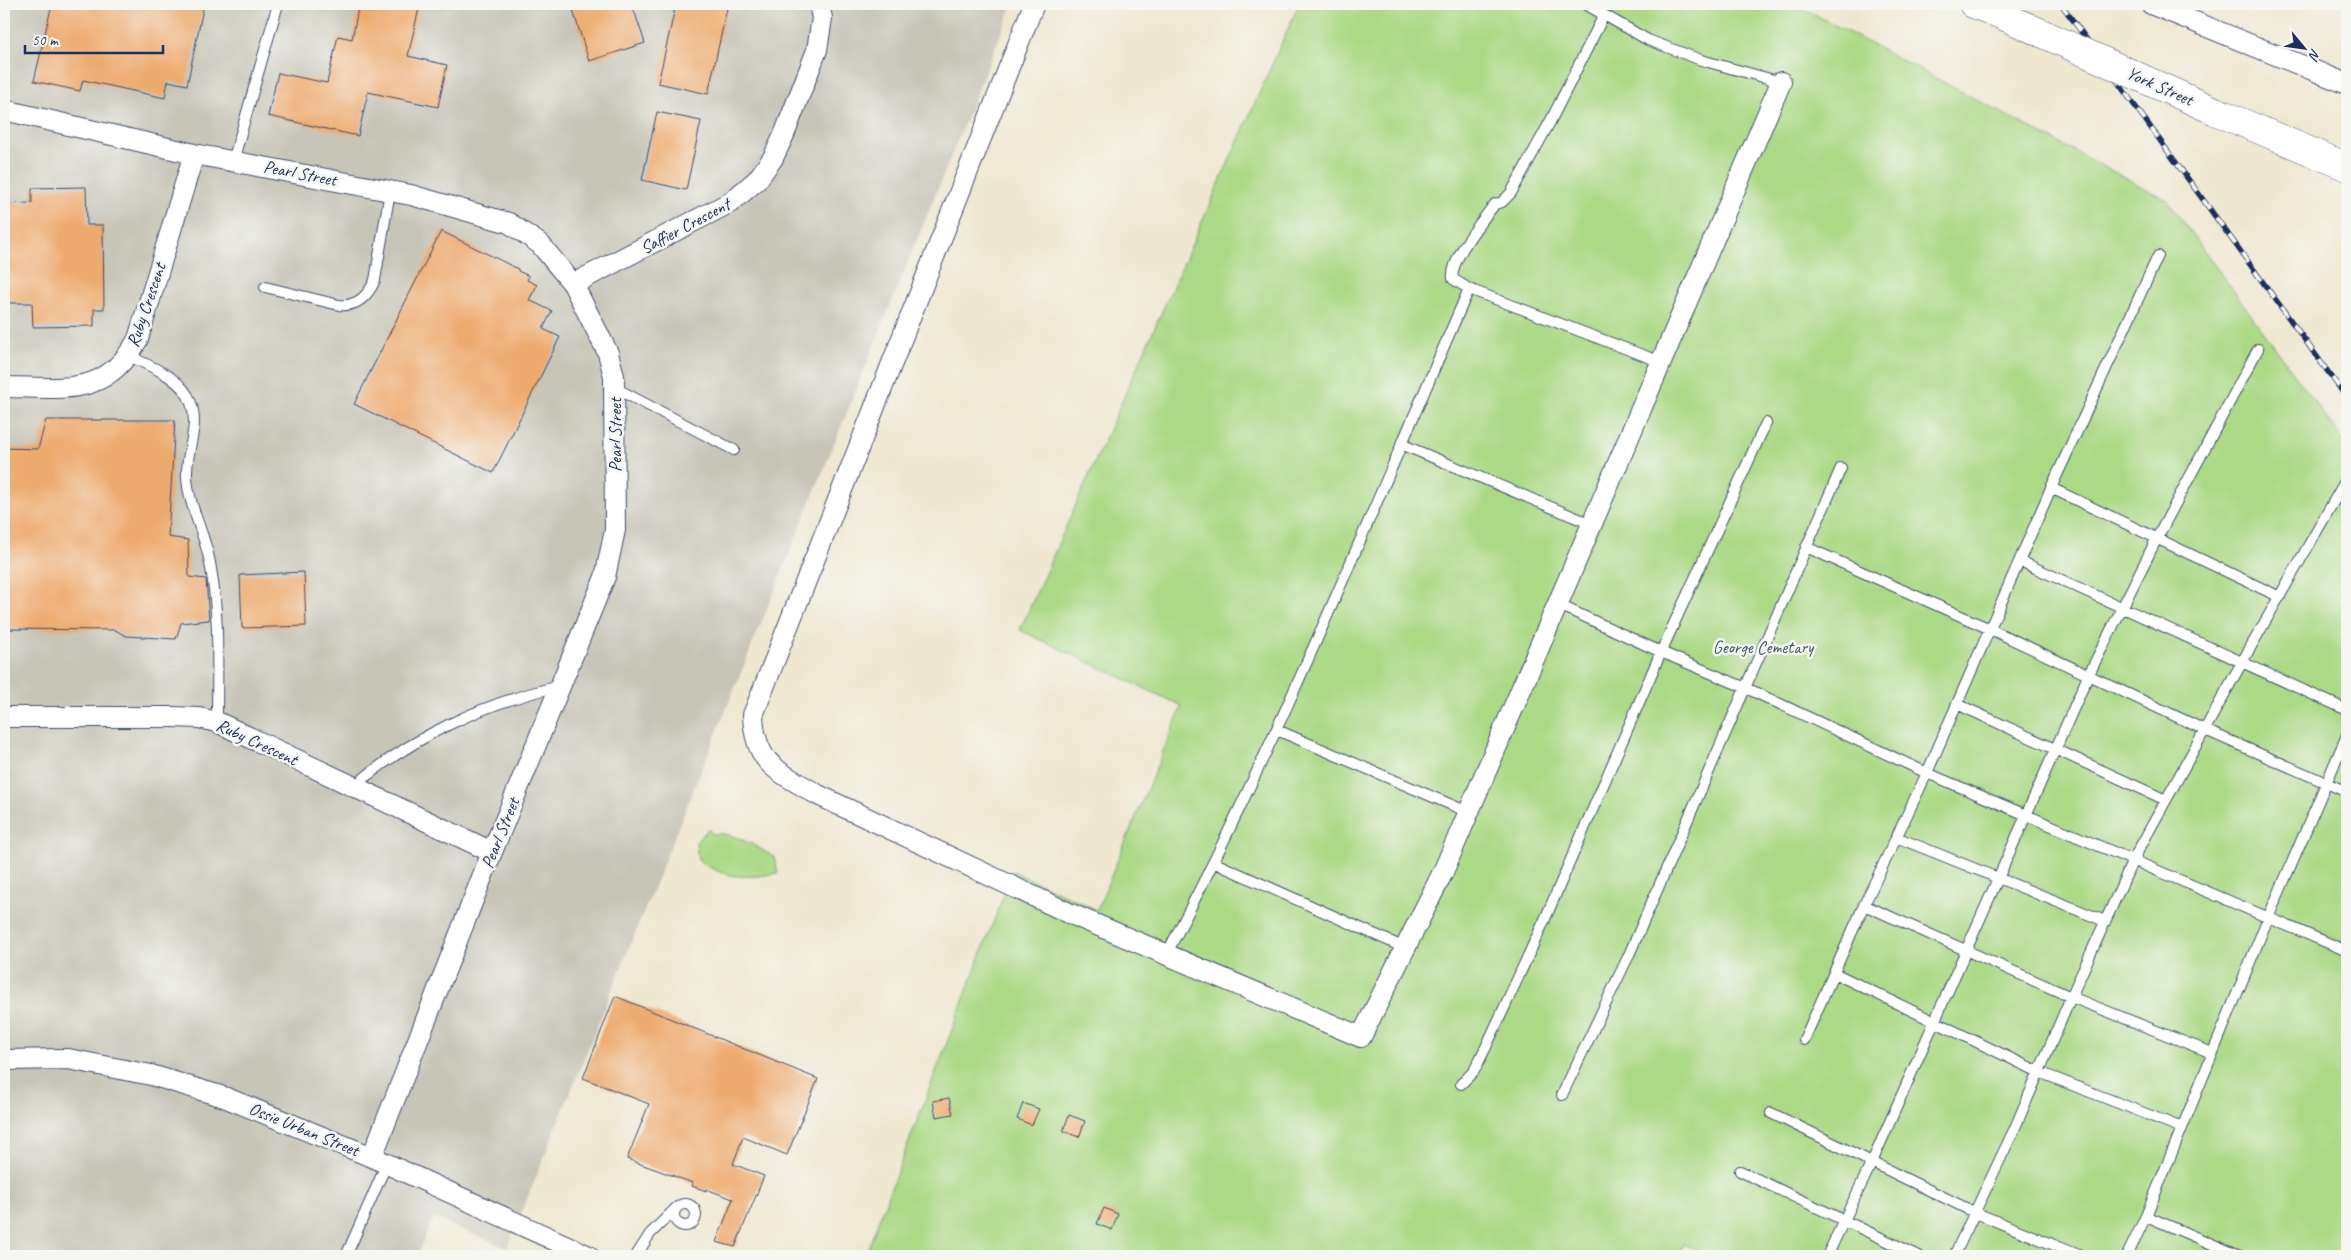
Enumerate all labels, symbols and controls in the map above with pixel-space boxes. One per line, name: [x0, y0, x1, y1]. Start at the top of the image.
scale bar: [25, 22, 162, 54]
north arrow: [2278, 22, 2328, 72]
text: 50 m: [32, 31, 59, 50]
text: N: [2304, 46, 2324, 64]
street label: York Street: [2123, 62, 2199, 111]
street label: Pearl Street: [262, 155, 340, 191]
street label: Saffier Crescent: [636, 192, 736, 259]
street label: Ruby Crescent: [121, 258, 171, 350]
street label: Pearl Street: [604, 396, 626, 472]
park label: George Cemetary: [1713, 636, 1815, 658]
street label: Ruby Crescent: [213, 714, 303, 771]
street label: Pearl Street: [476, 793, 525, 871]
street label: Ossie Urban Street: [246, 1097, 364, 1162]

